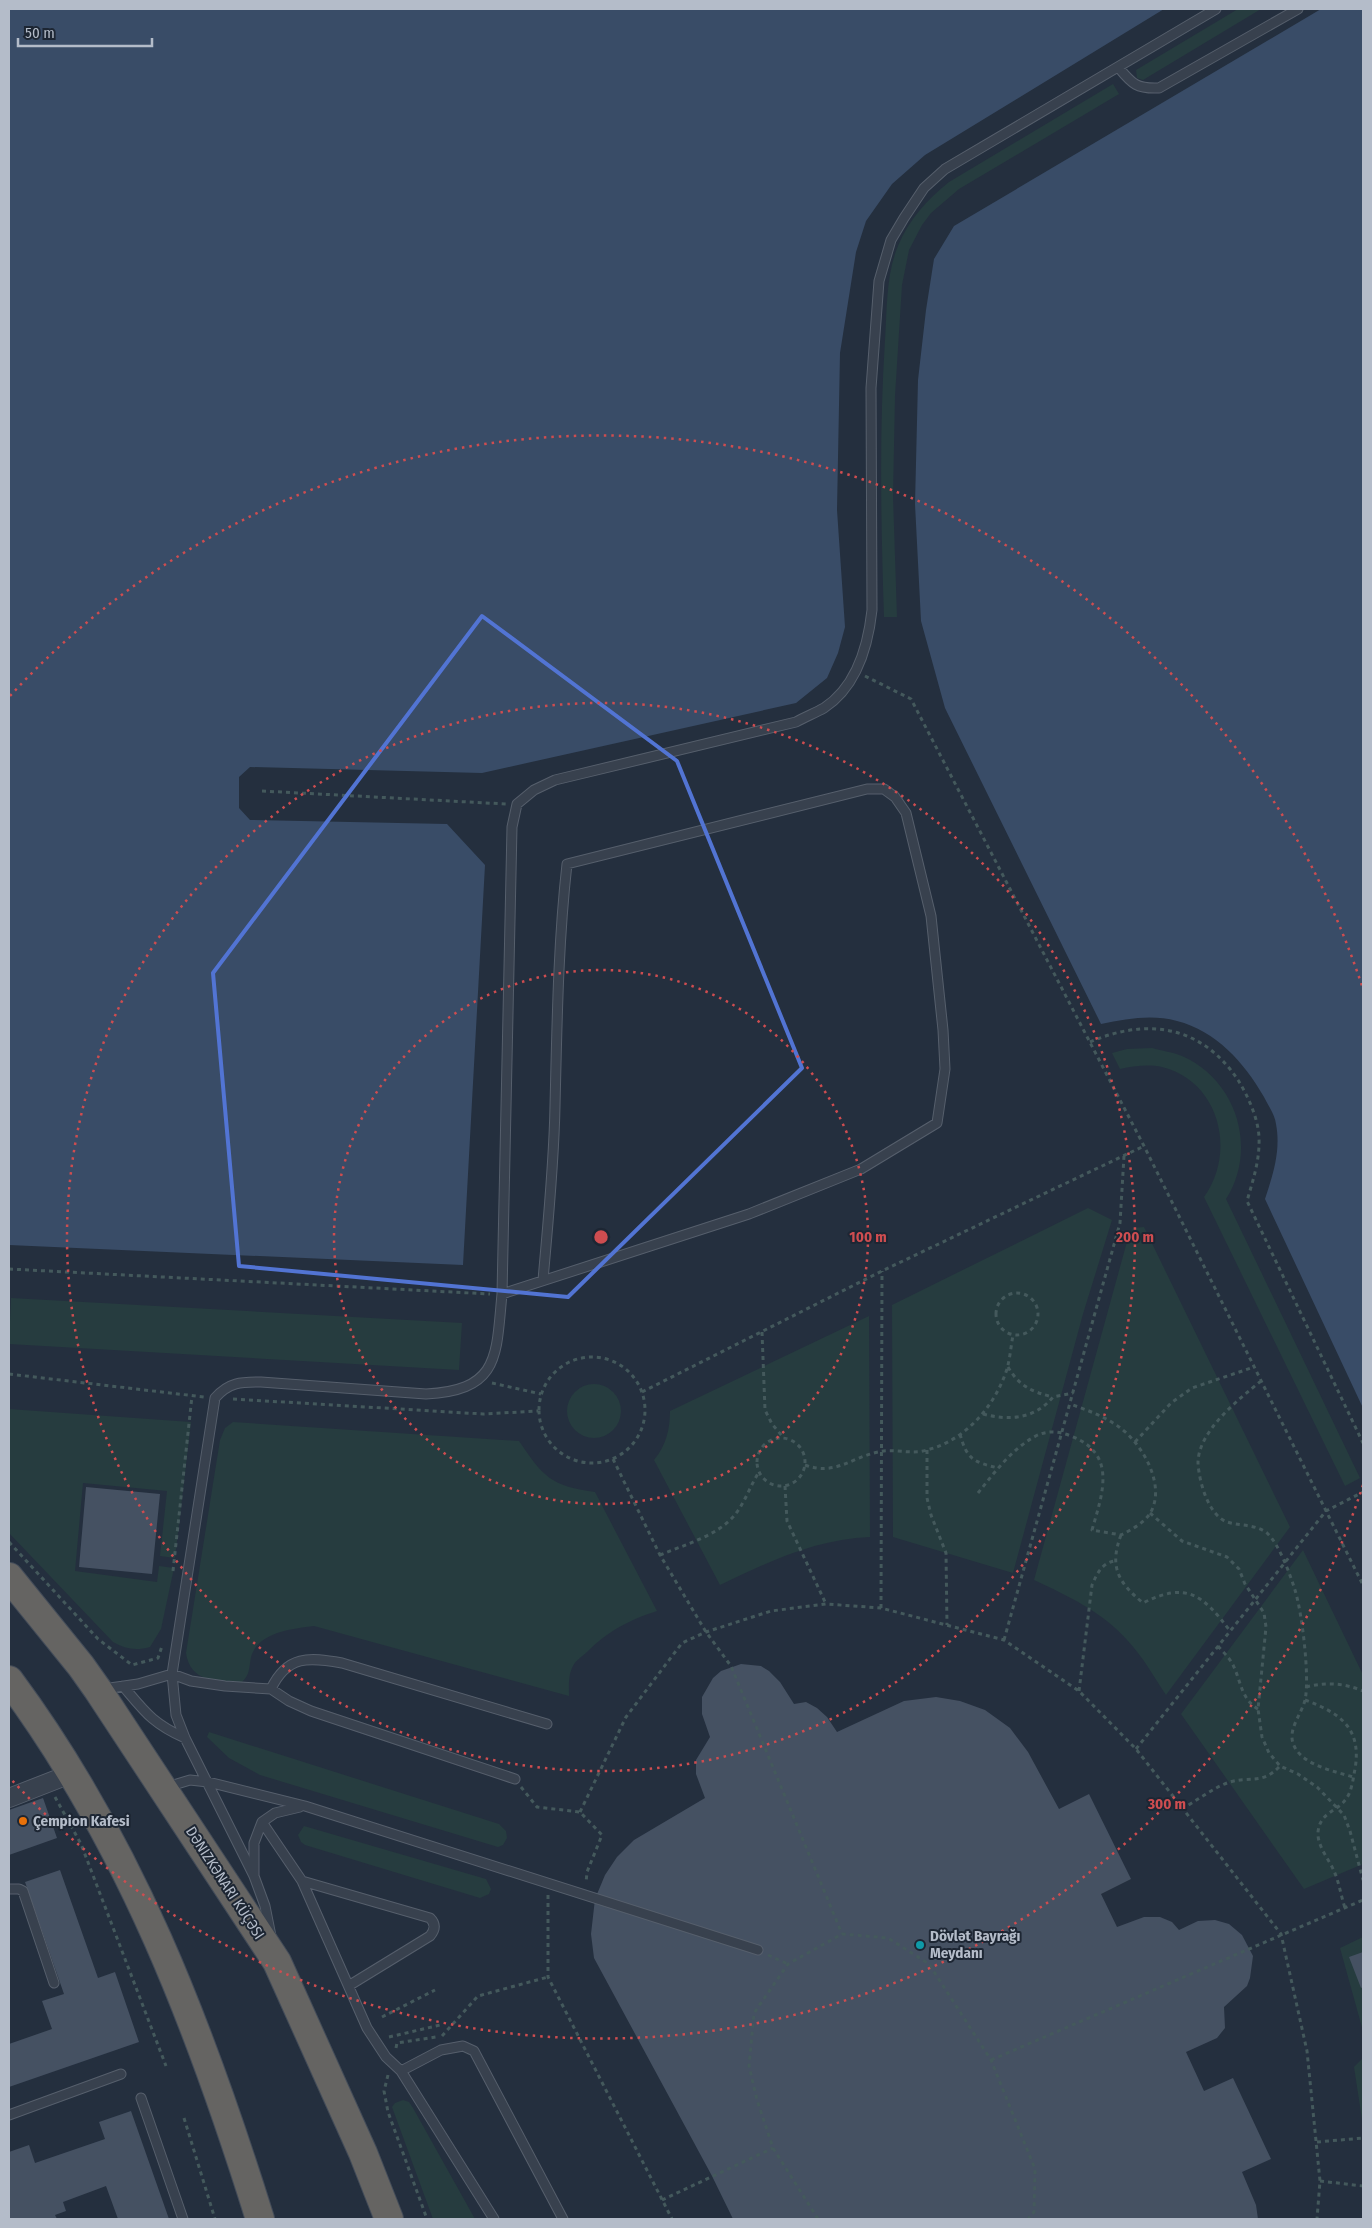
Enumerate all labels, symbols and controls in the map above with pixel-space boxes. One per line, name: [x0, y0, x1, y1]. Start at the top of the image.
scale bar: [18, 15, 151, 47]
text: 50 m: [25, 24, 55, 42]
centre of rings: [592, 1228, 610, 1246]
text: 100 m: [849, 1228, 887, 1246]
text: 200 m: [1115, 1228, 1154, 1246]
text: 300 m: [1147, 1795, 1186, 1813]
place label: Çempion Kafesi: [33, 1812, 130, 1831]
marker: Çempion Kafesi: [17, 1815, 29, 1827]
street label: DƏNIZKƏNARI KÜÇƏSI: [182, 1823, 268, 1943]
place label: Dövlət Bayrağı Meydanı: [930, 1927, 1020, 1962]
marker: Dövlət Bayrağı Meydanı: [914, 1939, 926, 1951]

